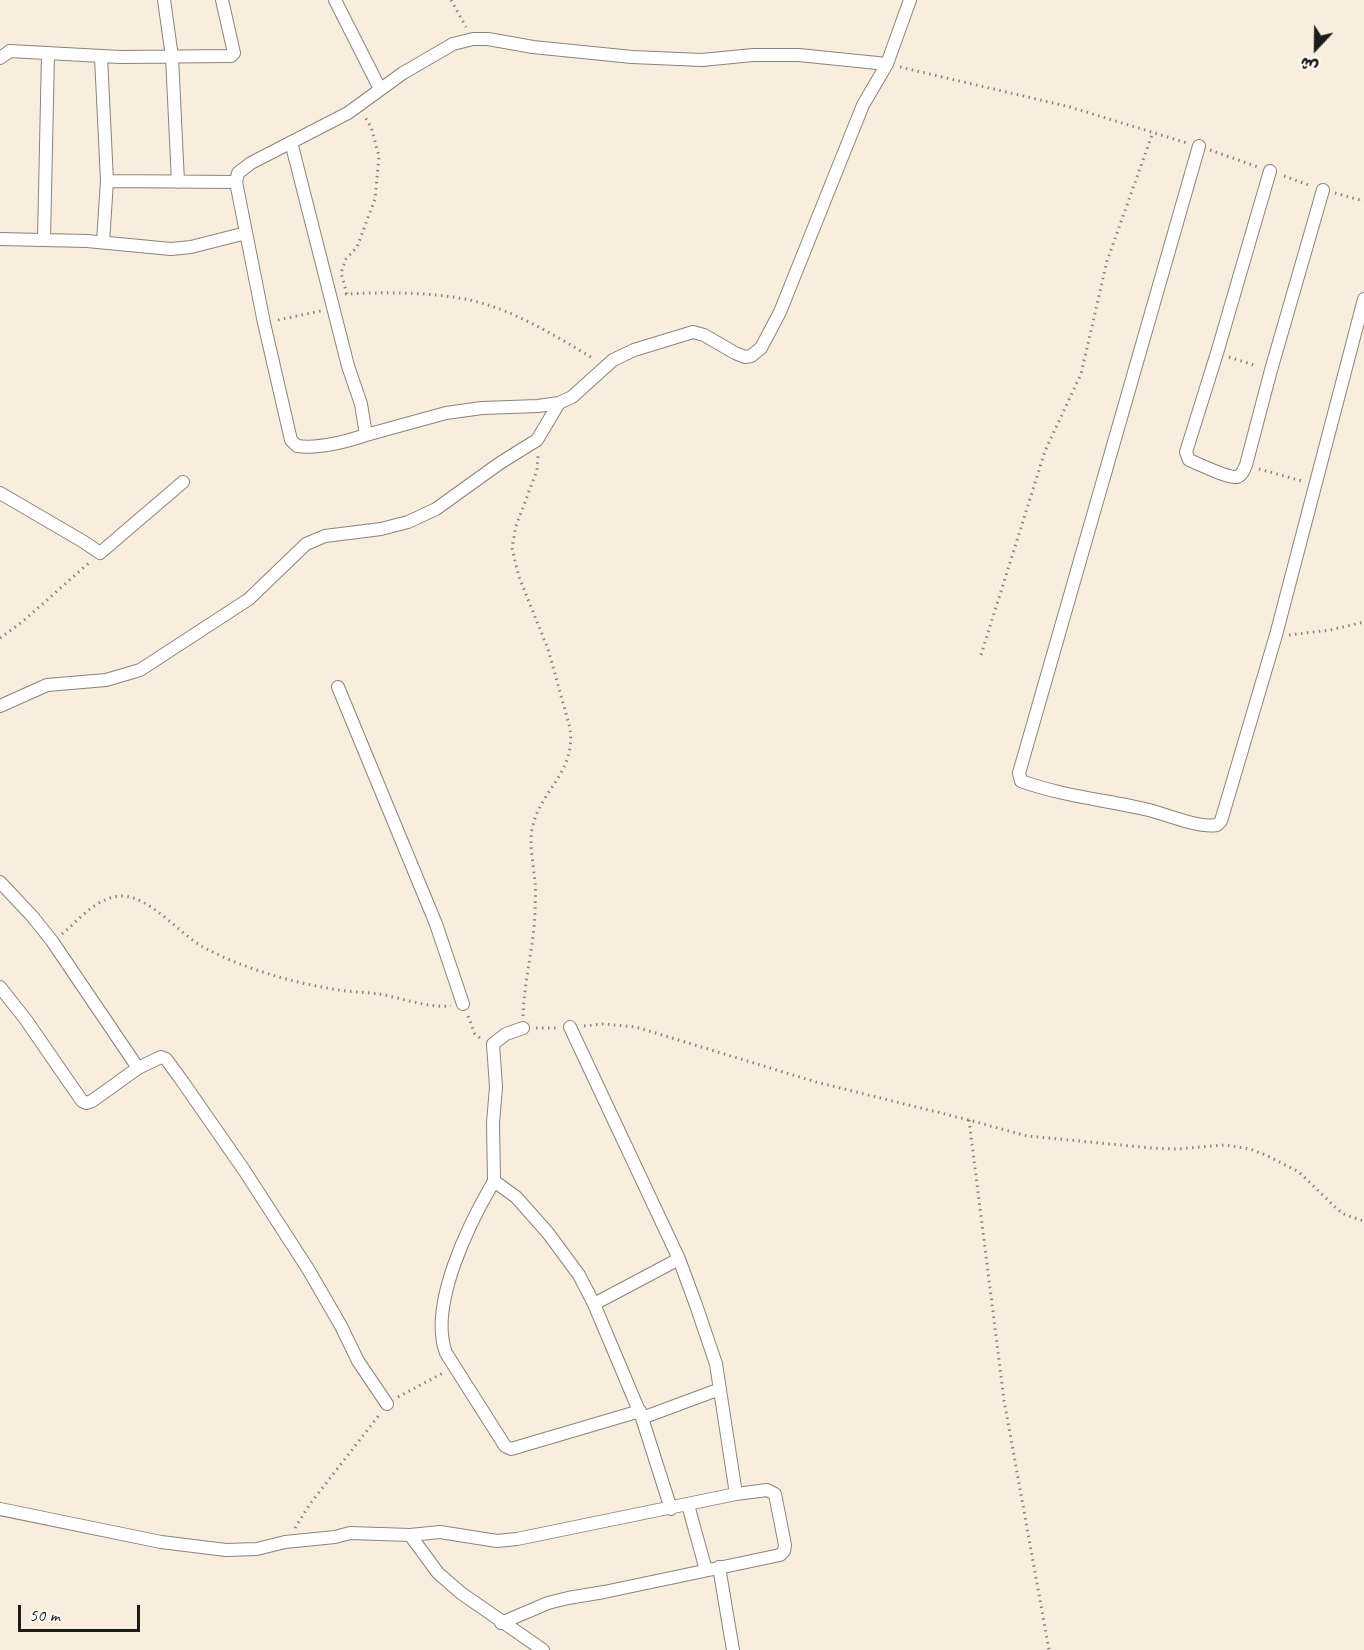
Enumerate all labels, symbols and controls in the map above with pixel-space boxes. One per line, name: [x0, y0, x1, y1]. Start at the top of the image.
north arrow: [1286, 18, 1346, 78]
text: ش: [1297, 52, 1321, 77]
scale bar: [21, 1593, 142, 1631]
text: 50 m: [29, 1604, 60, 1626]

